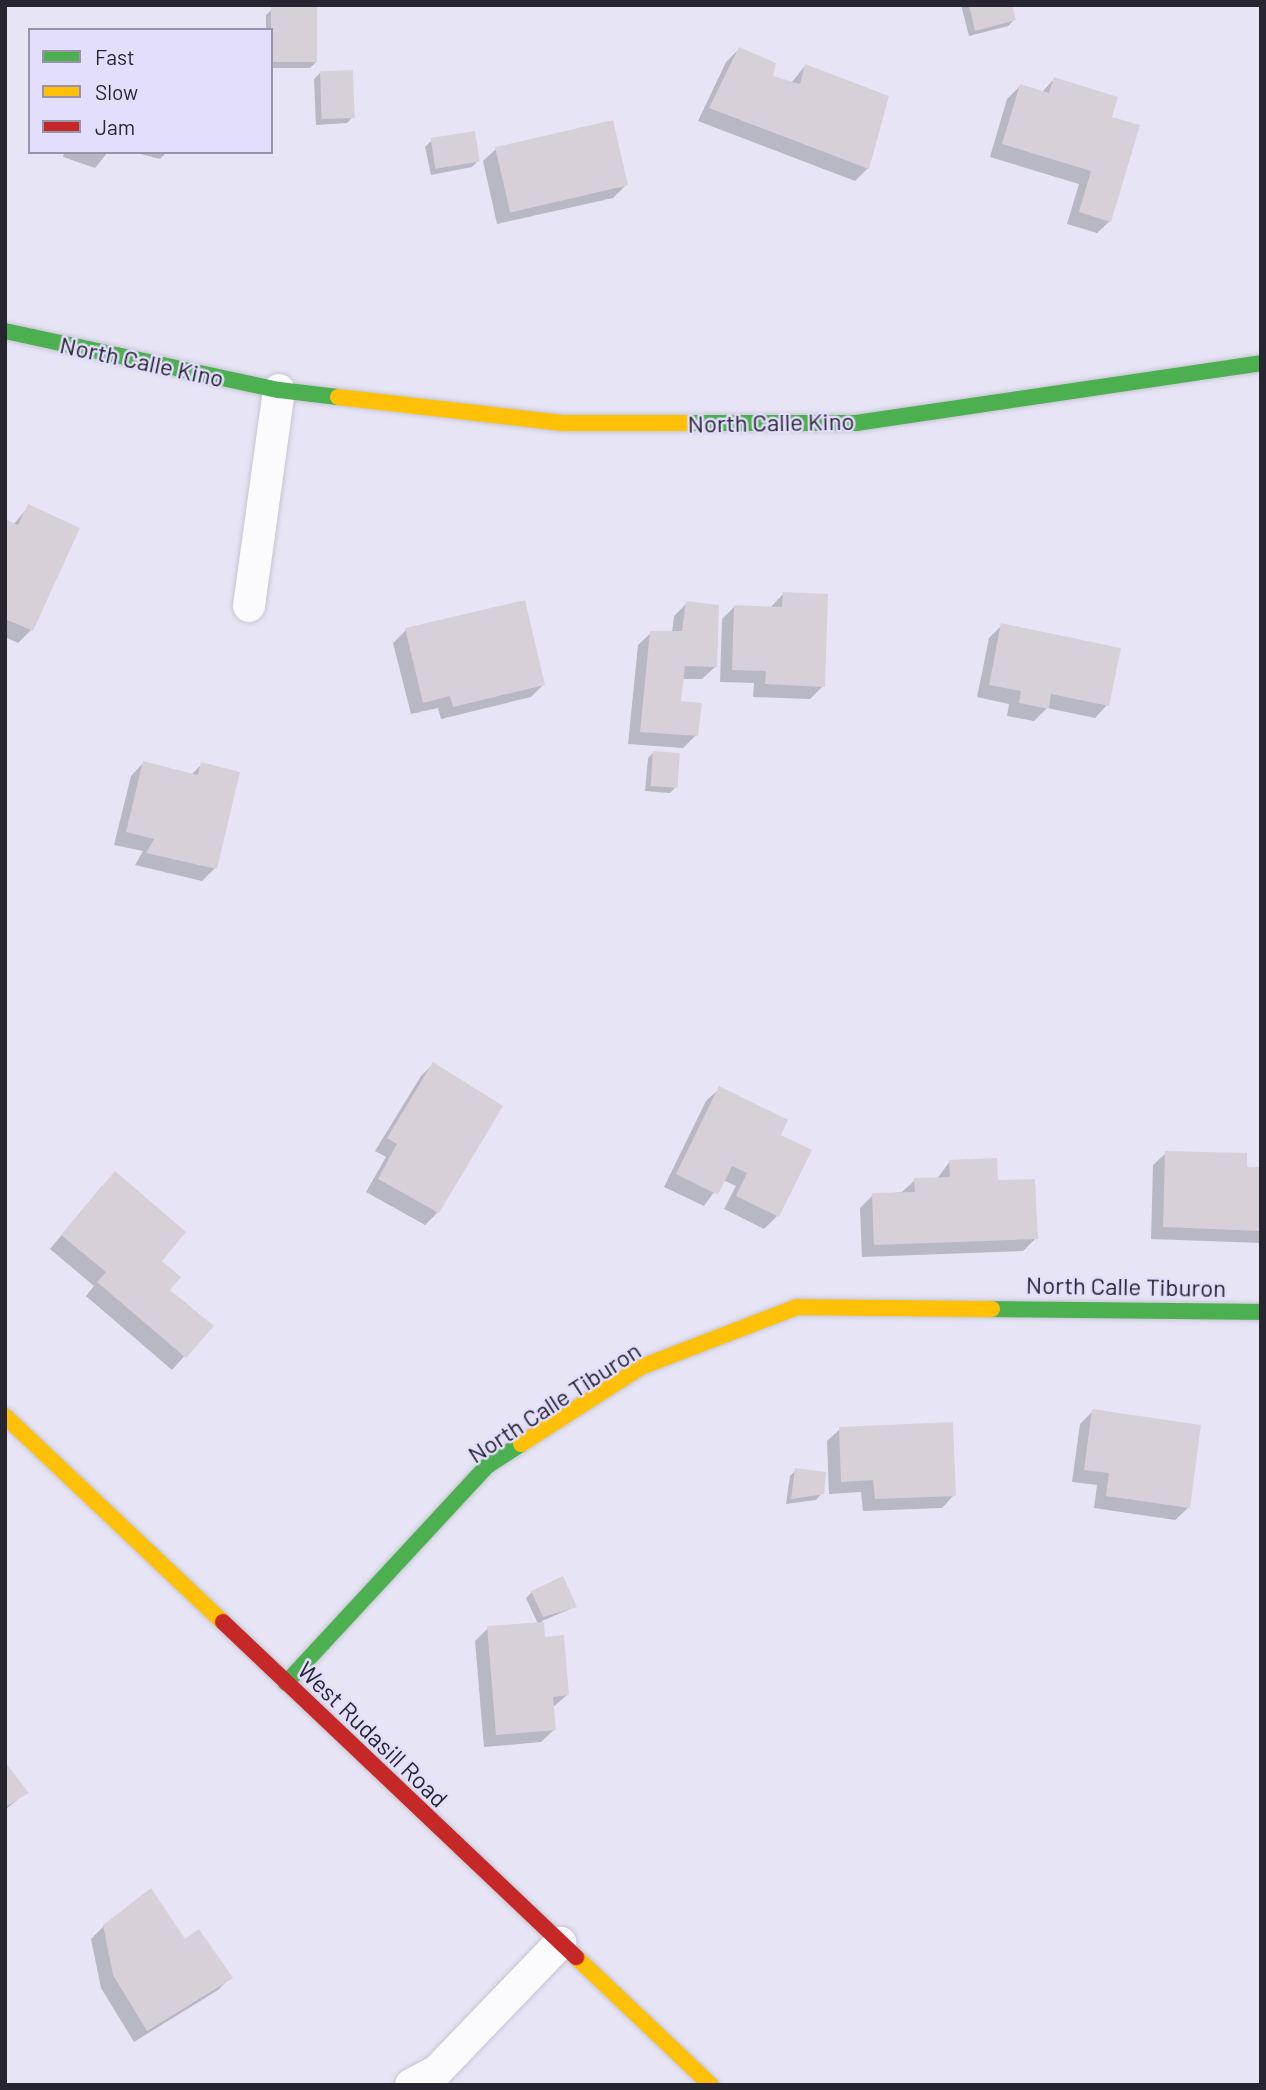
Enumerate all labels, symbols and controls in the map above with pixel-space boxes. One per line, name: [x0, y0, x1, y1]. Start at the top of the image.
legend: [28, 28, 273, 154]
text: Fast: [95, 44, 135, 69]
text: Slow: [95, 79, 138, 104]
text: Jam: [95, 114, 135, 139]
street label: North Calle Kino: [57, 330, 227, 392]
street label: North Calle Kino: [687, 406, 855, 438]
street label: North Calle Tiburon: [1026, 1270, 1226, 1302]
street label: North Calle Tiburon: [462, 1335, 646, 1469]
street label: West Rudasill Road: [292, 1655, 454, 1813]

